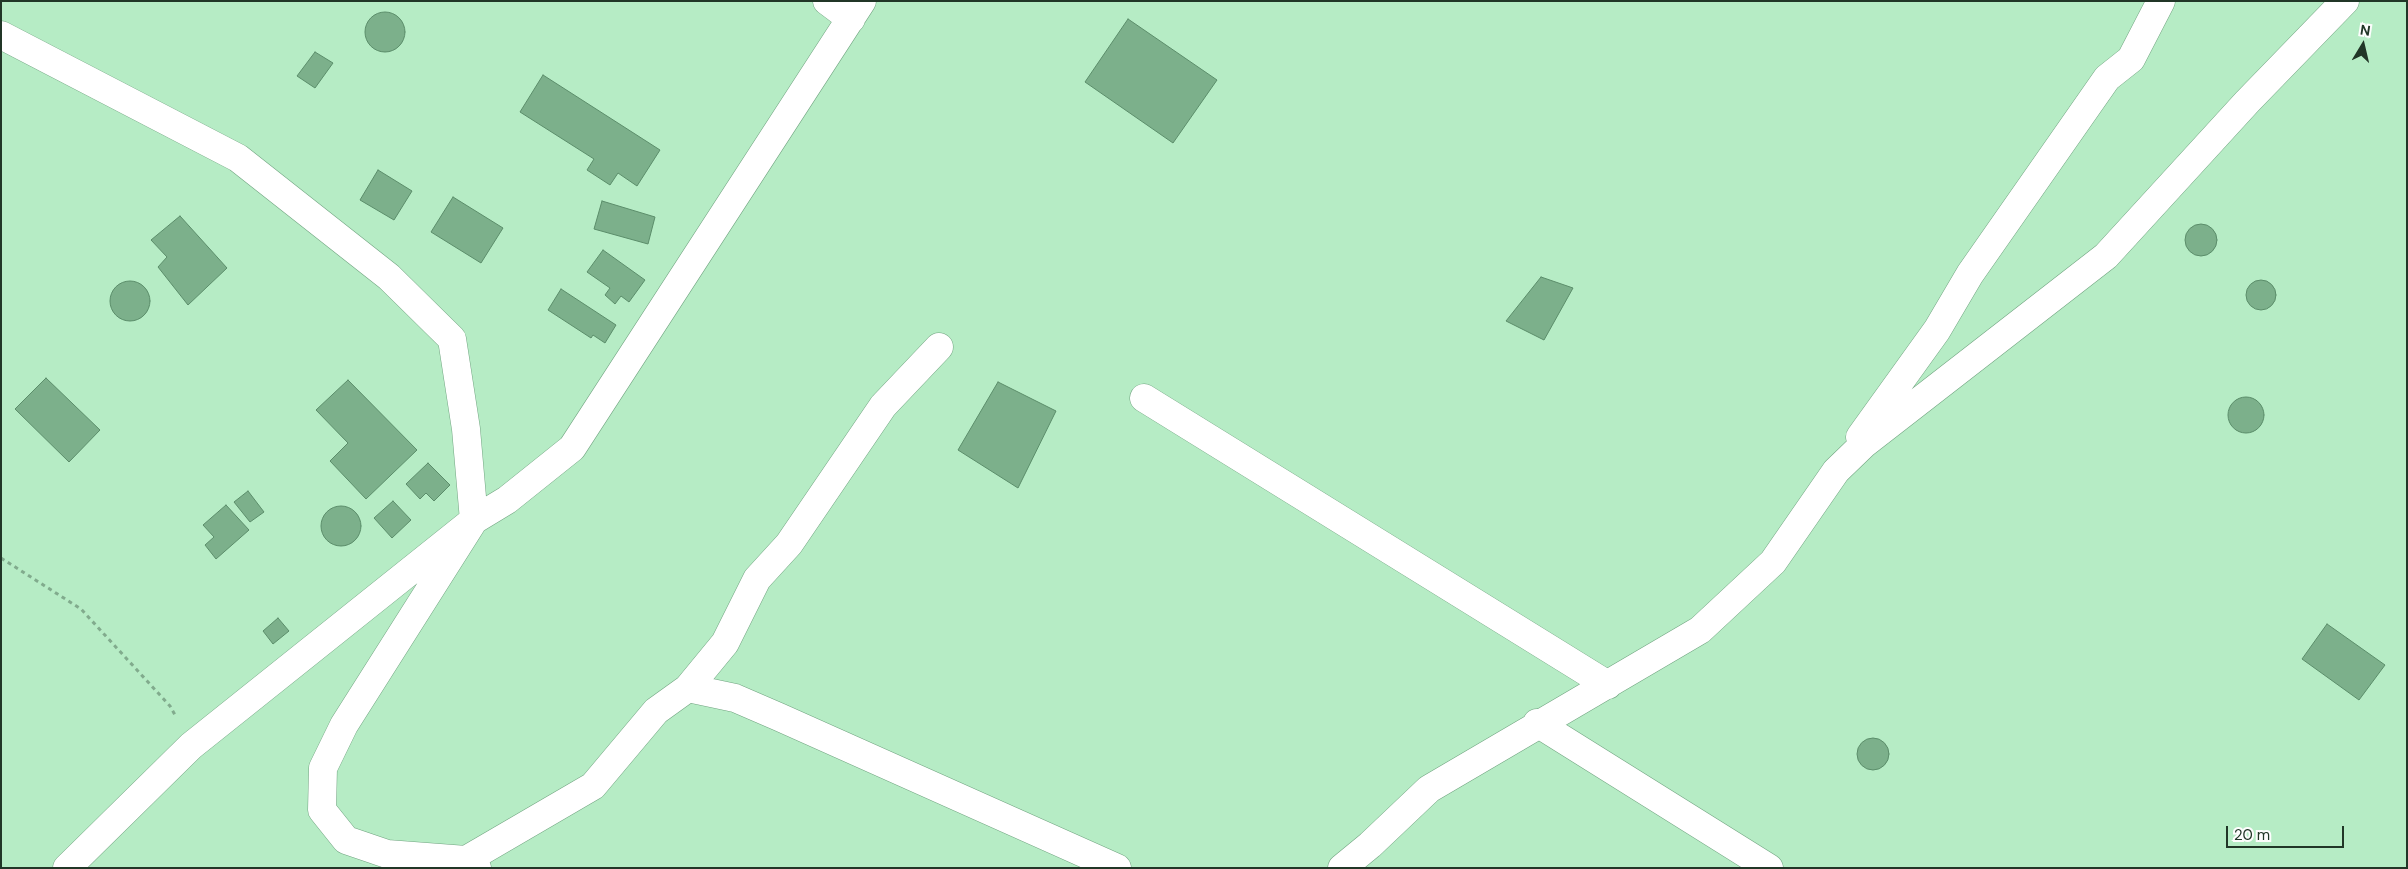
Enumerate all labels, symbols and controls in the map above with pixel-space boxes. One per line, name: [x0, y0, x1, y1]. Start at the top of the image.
north arrow: [2338, 20, 2388, 70]
text: N: [2359, 20, 2372, 40]
scale bar: [2228, 816, 2346, 848]
text: 20 m: [2234, 825, 2270, 845]

